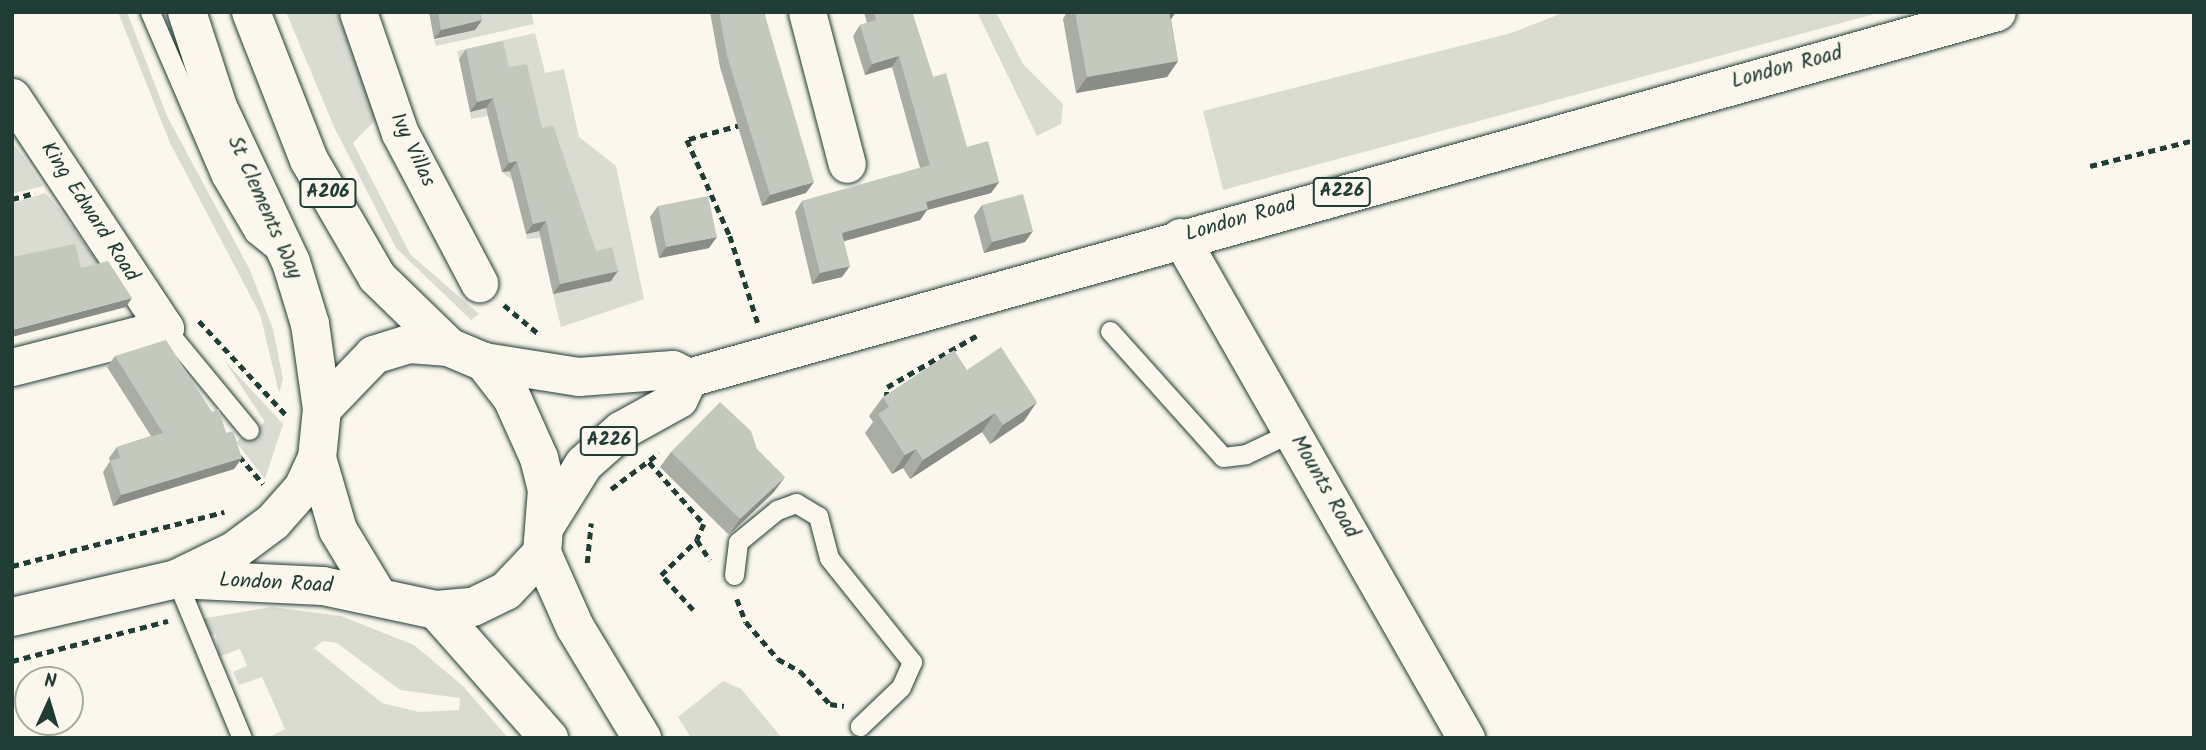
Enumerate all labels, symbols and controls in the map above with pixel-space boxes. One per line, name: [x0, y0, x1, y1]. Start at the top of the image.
street label: London Road: [1729, 41, 1845, 95]
street label: Ivy Villas: [384, 109, 440, 191]
street label: St Clements Way: [221, 133, 307, 283]
street label: King Edward Road: [34, 137, 144, 287]
road number: A226: [1312, 176, 1372, 208]
road number: A206: [298, 178, 358, 209]
street label: London Road: [1183, 192, 1299, 248]
road number: A226: [579, 426, 639, 456]
street label: Mounts Road: [1284, 431, 1364, 543]
street label: London Road: [218, 568, 334, 600]
north arrow: [14, 666, 84, 736]
text: N: [43, 667, 57, 697]

